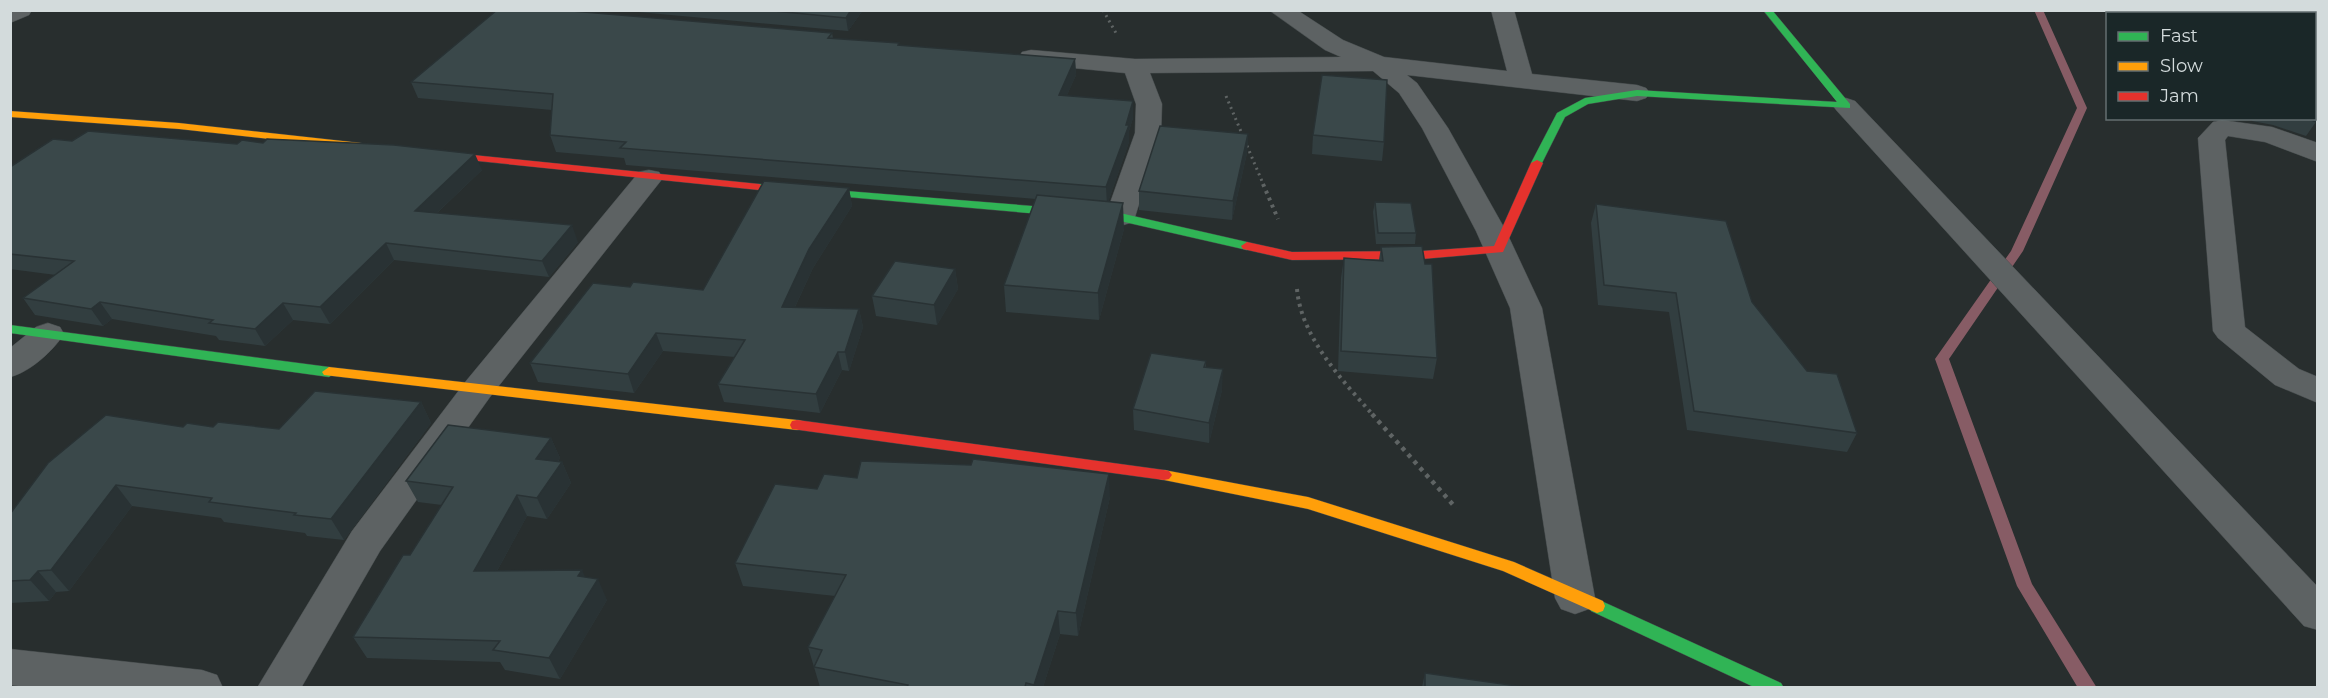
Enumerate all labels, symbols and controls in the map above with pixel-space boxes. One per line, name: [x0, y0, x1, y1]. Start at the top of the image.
legend: [2106, 12, 2316, 120]
text: Fast: [2160, 25, 2198, 47]
text: Slow: [2160, 55, 2203, 77]
text: Jam: [2159, 85, 2199, 107]

